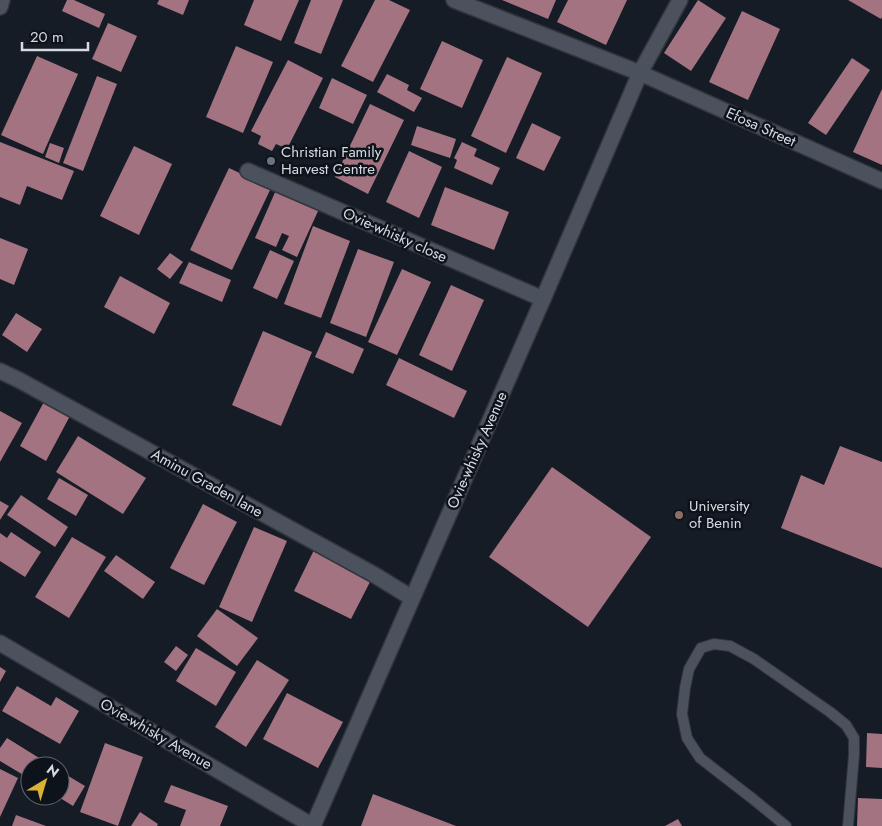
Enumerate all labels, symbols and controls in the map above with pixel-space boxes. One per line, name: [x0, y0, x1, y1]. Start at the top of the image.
scale bar: [22, 20, 89, 52]
text: 20 m: [30, 26, 64, 48]
street label: Efosa Street: [723, 102, 800, 152]
place label: Christian Family Harvest Centre: [281, 141, 382, 180]
marker: Christian Family Harvest Centre: [265, 155, 277, 167]
street label: Ovie-whisky close: [339, 202, 451, 268]
street label: Ovie-whisky Avenue: [441, 388, 513, 512]
street label: Aminu Graden lane: [147, 443, 267, 523]
place label: University of Benin: [689, 495, 750, 534]
marker: University of Benin: [673, 509, 685, 521]
street label: Ovie-whisky Avenue: [96, 693, 216, 775]
north arrow: [20, 756, 70, 806]
text: N: [42, 759, 64, 782]

